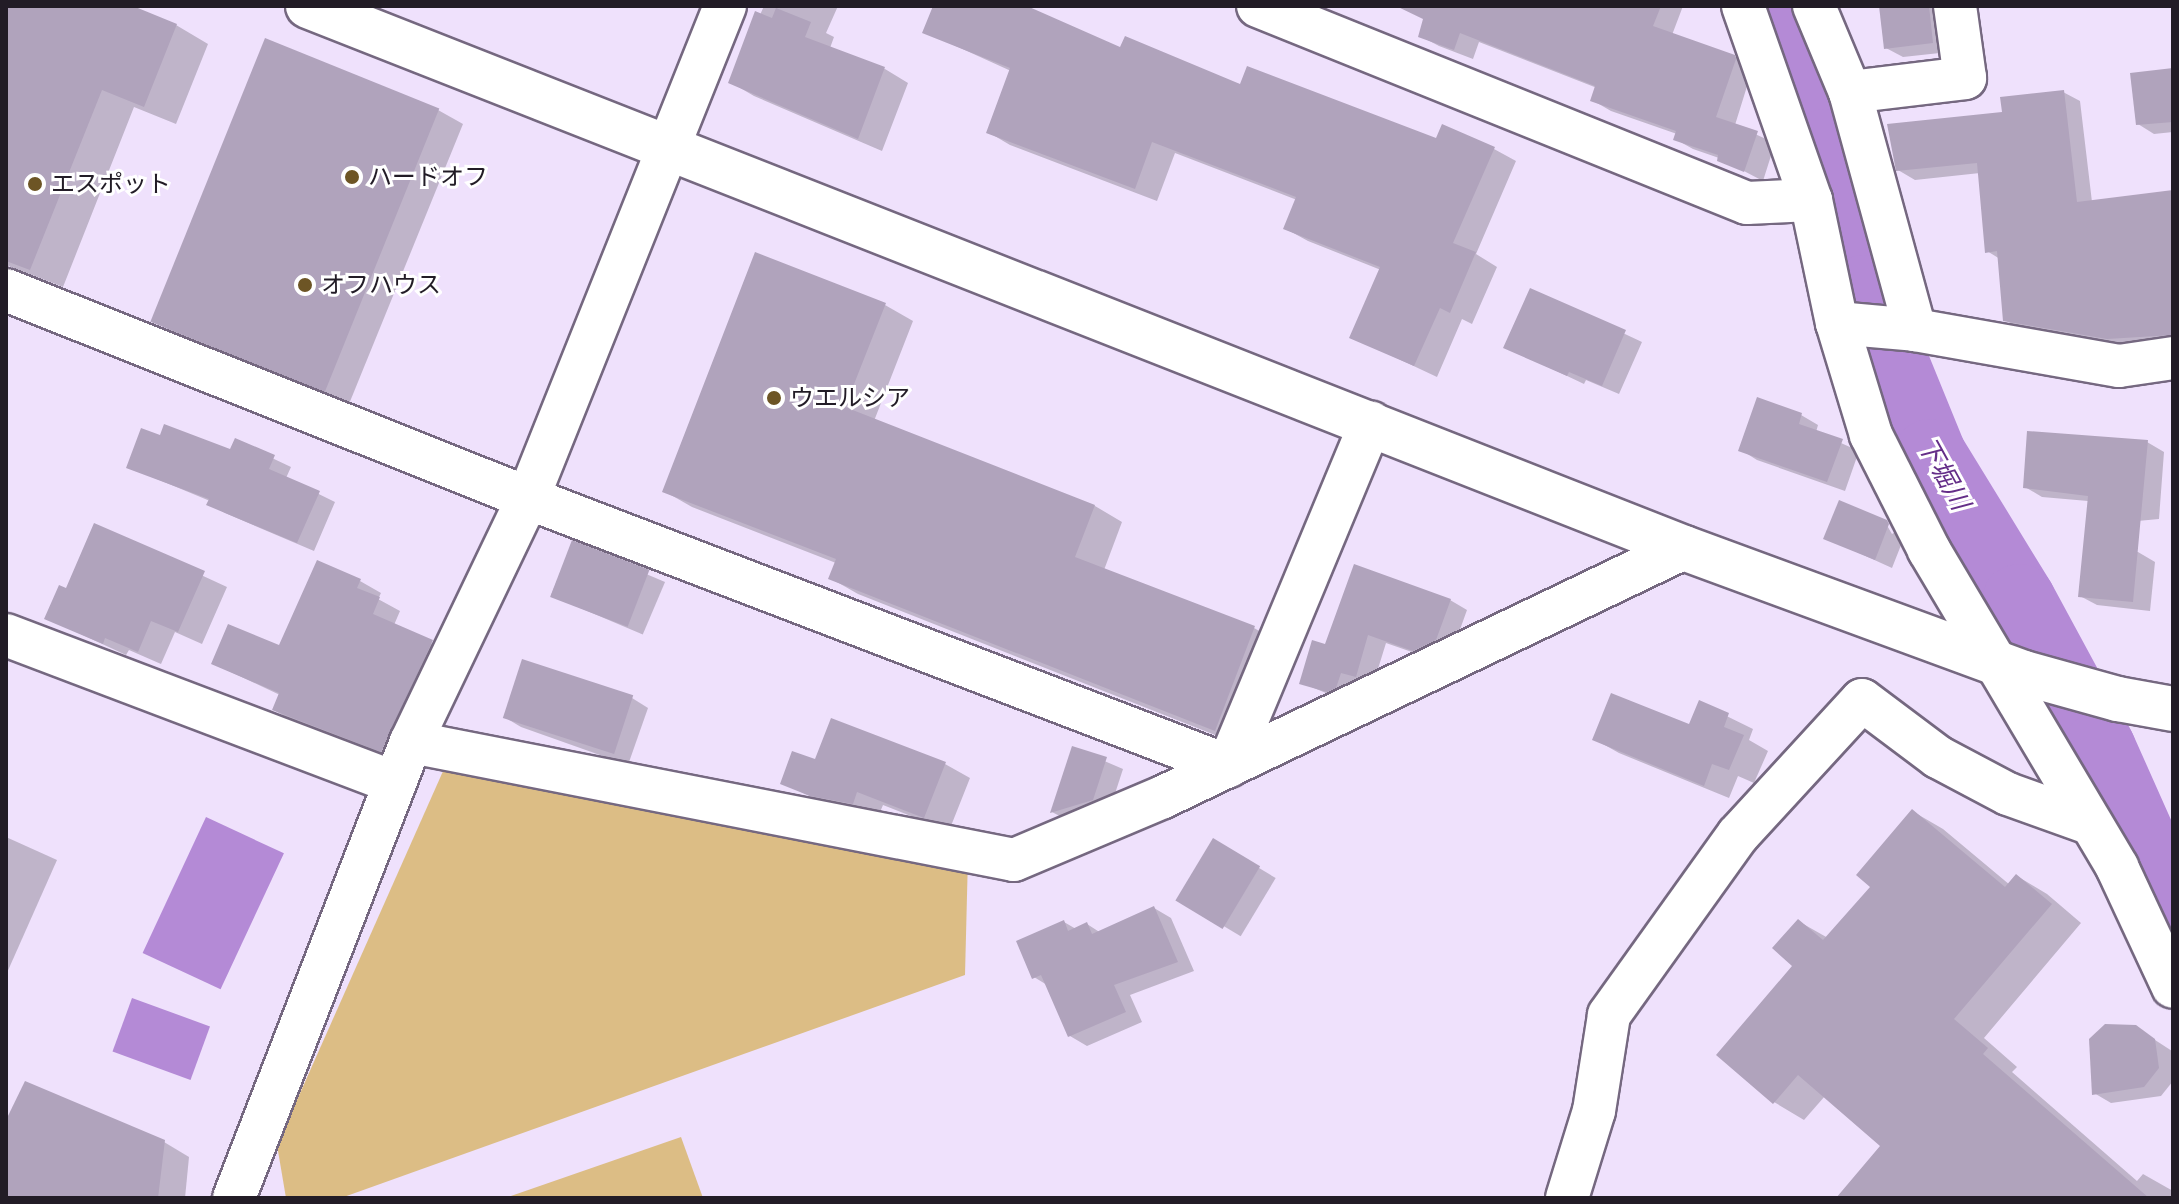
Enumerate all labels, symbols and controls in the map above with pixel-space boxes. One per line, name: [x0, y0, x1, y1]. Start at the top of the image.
place label: ハードオフ: [368, 163, 488, 191]
marker: ハードオフ: [343, 168, 361, 186]
place label: エスポット: [51, 170, 171, 198]
marker: エスポット: [26, 175, 44, 193]
place label: オフハウス: [321, 271, 441, 299]
marker: オフハウス: [296, 276, 314, 294]
place label: ウエルシア: [790, 384, 910, 412]
marker: ウエルシア: [765, 389, 783, 407]
water label: 下堀川: [1910, 432, 1976, 516]

